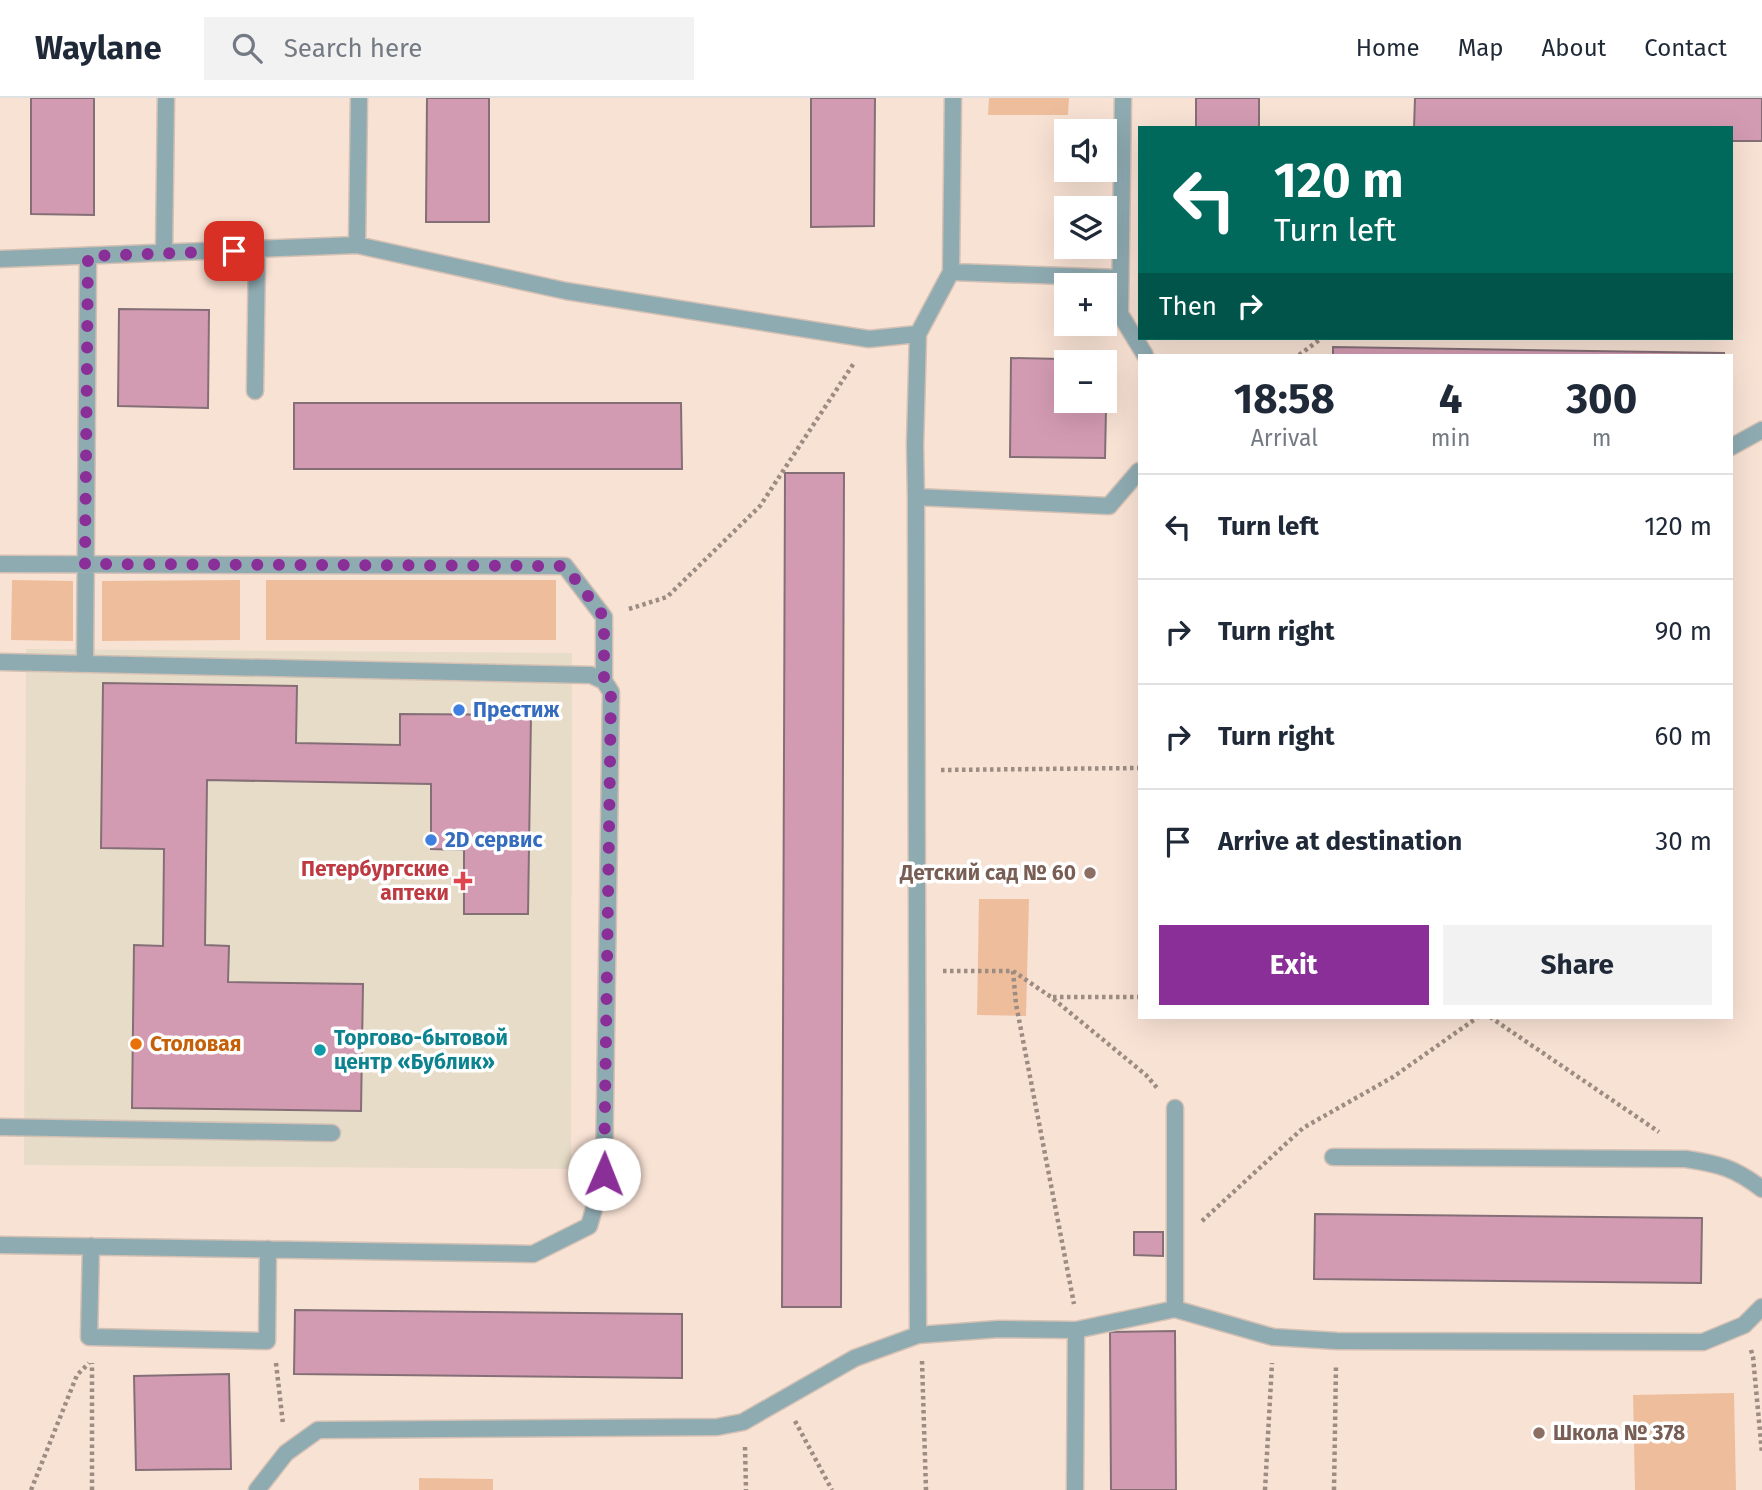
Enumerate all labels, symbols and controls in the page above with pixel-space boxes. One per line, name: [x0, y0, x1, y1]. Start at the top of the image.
search box: [204, 17, 694, 80]
text: Waylane: [35, 28, 162, 68]
icon: search: [228, 29, 266, 67]
text: Search here: [284, 33, 423, 64]
text: Home: [1356, 34, 1420, 62]
text: Map: [1458, 34, 1504, 62]
text: About: [1542, 34, 1606, 62]
text: Contact: [1644, 34, 1727, 62]
map controls: [1054, 119, 1117, 413]
button: sound: [1054, 119, 1117, 182]
text: 120 m: [1274, 151, 1404, 210]
icon: left: [1159, 154, 1250, 245]
button: layers: [1054, 196, 1117, 259]
text: Turn left: [1274, 211, 1396, 249]
pin: [204, 221, 264, 281]
icon: arrive: [215, 232, 253, 270]
button: +: [1054, 273, 1117, 336]
icon: right: [1231, 287, 1269, 325]
text: Then: [1159, 291, 1217, 322]
button: −: [1054, 350, 1117, 413]
text: 18:58: [1234, 374, 1335, 424]
text: 4: [1439, 374, 1462, 424]
text: 300: [1566, 374, 1637, 424]
text: Arrival: [1251, 424, 1318, 452]
text: min: [1431, 424, 1470, 452]
text: m: [1592, 424, 1612, 452]
icon: left: [1159, 508, 1197, 546]
text: Turn left: [1218, 511, 1319, 542]
text: 120 m: [1644, 511, 1712, 542]
icon: right: [1159, 613, 1197, 651]
text: Turn right: [1218, 616, 1335, 647]
text: 90 m: [1655, 616, 1712, 647]
place label: Престиж: [473, 697, 559, 723]
marker: Престиж: [451, 702, 467, 718]
icon: right: [1159, 718, 1197, 756]
text: Turn right: [1218, 721, 1335, 752]
text: 60 m: [1654, 721, 1712, 752]
icon: arrive: [1159, 823, 1197, 861]
text: Arrive at destination: [1218, 826, 1462, 857]
text: 30 m: [1655, 826, 1712, 857]
place label: 2D сервис: [445, 827, 542, 853]
marker: 2D сервис: [423, 832, 439, 848]
place label: Петербургские аптеки: [301, 856, 449, 906]
place label: Детский сад № 60: [899, 860, 1076, 886]
marker: Детский сад № 60: [1082, 865, 1098, 881]
marker: Петербургские аптеки: [455, 873, 471, 889]
button: Exit: [1159, 925, 1429, 1005]
button: Share: [1443, 925, 1712, 1005]
place label: Торгово-бытовой центр «Бублик»: [334, 1025, 508, 1075]
place label: Столовая: [150, 1031, 242, 1057]
marker: Столовая: [128, 1036, 144, 1052]
marker: Торгово-бытовой центр «Бублик»: [312, 1042, 328, 1058]
position arrow: [567, 1137, 641, 1211]
place label: Школа № 378: [1553, 1420, 1685, 1446]
marker: Школа № 378: [1531, 1425, 1547, 1441]

